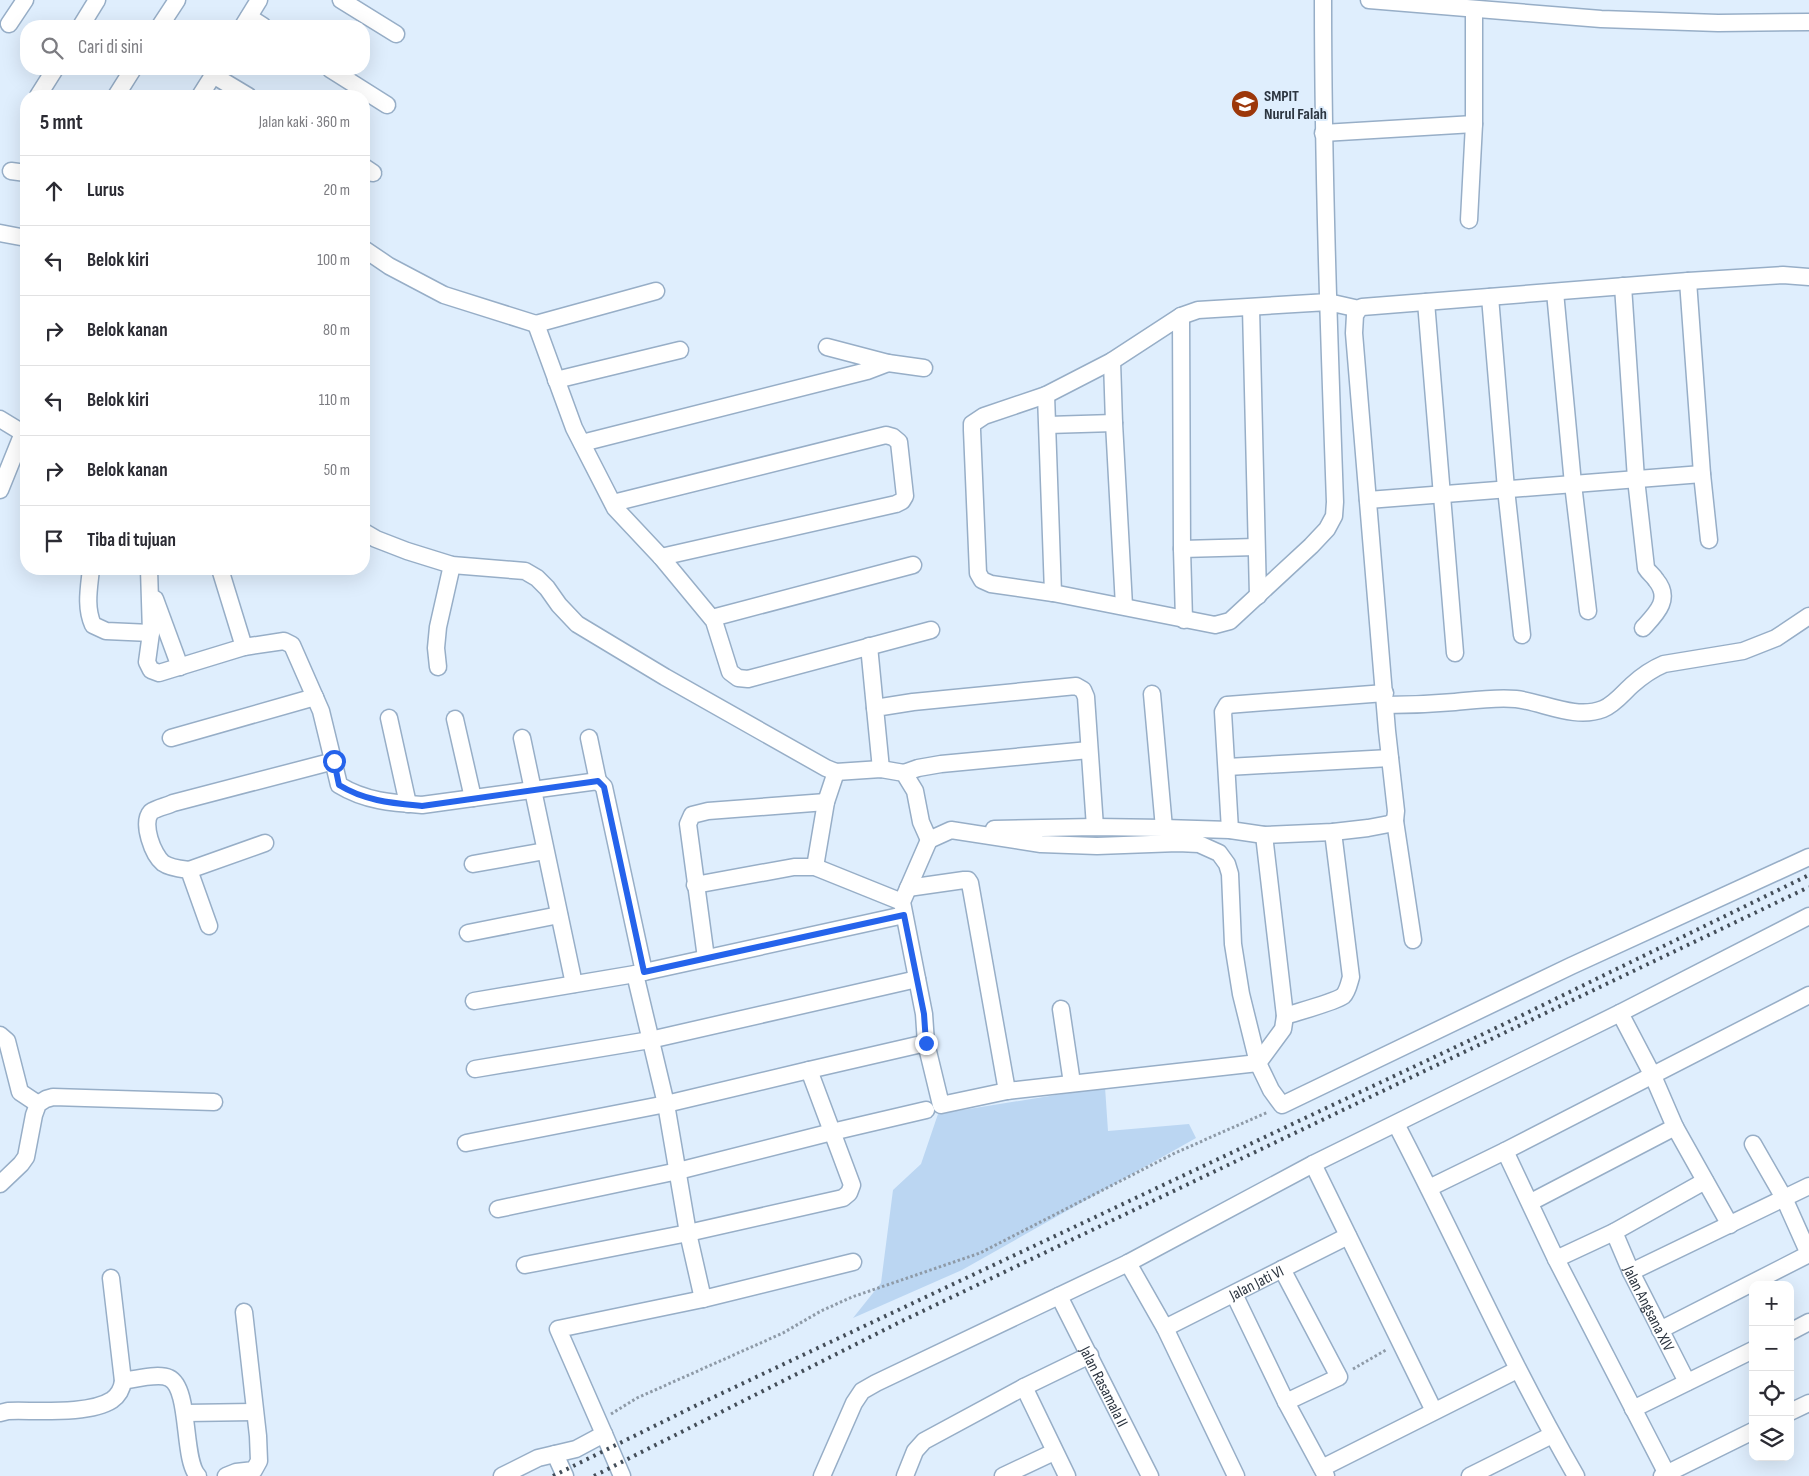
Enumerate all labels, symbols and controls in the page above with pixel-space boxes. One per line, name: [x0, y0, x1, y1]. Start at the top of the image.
search box: [20, 20, 370, 75]
icon: search: [38, 34, 66, 62]
text: Cari di sini: [78, 36, 143, 59]
place label: SMPIT Nurul Falah: [1264, 87, 1327, 124]
school or university icon: SMPIT Nurul Falah: [1230, 89, 1260, 119]
text: 5 mnt: [40, 110, 83, 135]
text: Jalan kaki · 360 m: [259, 113, 350, 132]
icon: ahead: [40, 177, 68, 205]
text: Lurus: [87, 179, 124, 202]
text: 20 m: [323, 181, 350, 200]
icon: left: [40, 247, 68, 275]
text: Belok kiri: [87, 249, 149, 272]
text: 100 m: [317, 251, 350, 270]
icon: right: [40, 317, 68, 345]
text: Belok kanan: [87, 319, 168, 342]
text: 80 m: [323, 321, 350, 340]
icon: left: [40, 387, 68, 415]
text: Belok kiri: [87, 389, 149, 412]
text: 110 m: [319, 391, 350, 410]
icon: right: [40, 457, 68, 485]
text: Belok kanan: [87, 459, 168, 482]
text: 50 m: [324, 461, 350, 480]
icon: arrive: [40, 527, 68, 555]
text: Tiba di tujuan: [87, 529, 176, 552]
route start: [323, 750, 346, 773]
route end: [915, 1032, 938, 1055]
street label: Jalan Jati VI: [1226, 1262, 1287, 1306]
street label: Jalan Angsana XIV: [1618, 1262, 1678, 1355]
map controls: [1749, 1281, 1794, 1461]
button: +: [1749, 1281, 1794, 1326]
button: −: [1749, 1326, 1794, 1371]
street label: Jalan Rasamala II: [1074, 1342, 1132, 1430]
button: locate: [1749, 1371, 1794, 1416]
button: layers: [1749, 1416, 1794, 1461]

